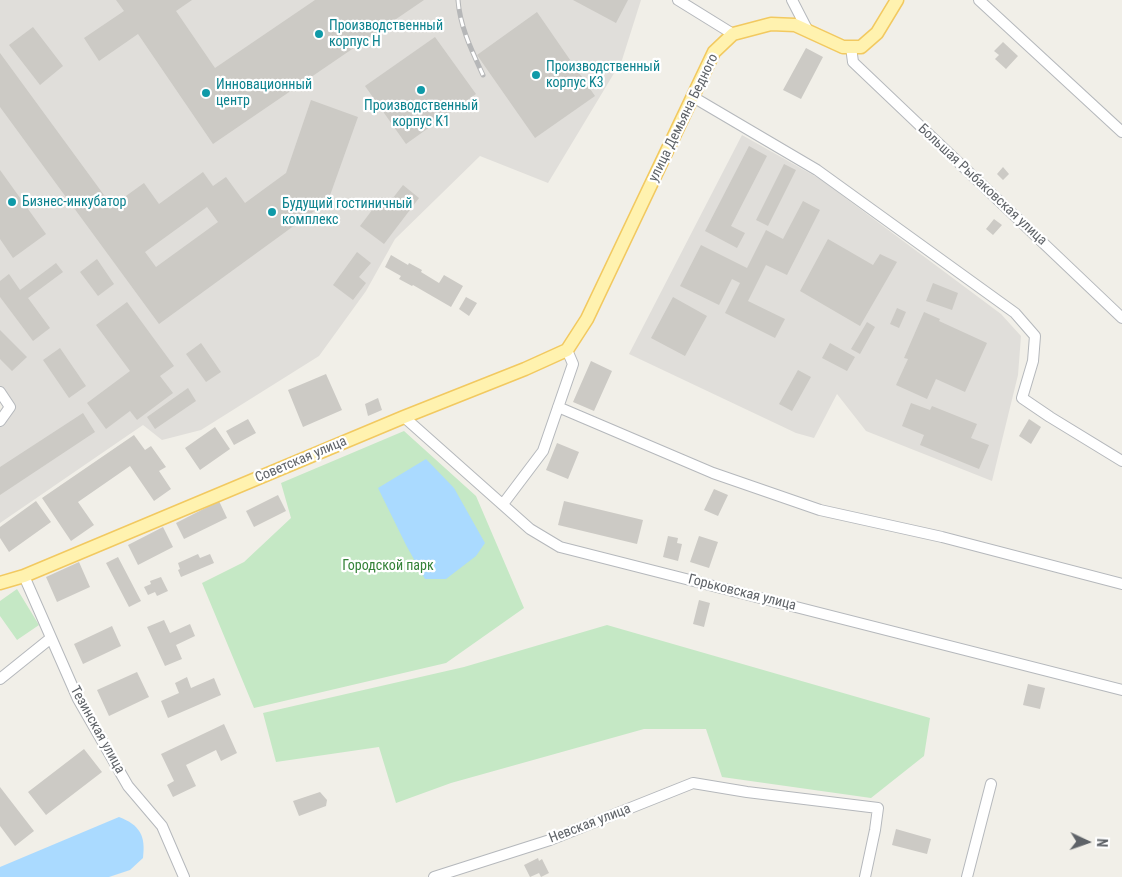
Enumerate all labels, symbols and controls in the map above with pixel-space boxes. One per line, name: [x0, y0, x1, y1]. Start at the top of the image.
place label: Производственный корпус H: [329, 18, 443, 50]
marker: Производственный корпус H: [313, 28, 325, 40]
street label: улица Демьяна Бедного: [646, 51, 722, 185]
place label: Производственный корпус K3: [546, 59, 660, 92]
marker: Производственный корпус K3: [530, 69, 542, 81]
place label: Инновационный центр: [216, 77, 312, 110]
marker: Производственный корпус K1: [415, 84, 427, 96]
marker: Инновационный центр: [200, 87, 212, 99]
place label: Производственный корпус K1: [364, 98, 478, 130]
street label: Большая Рыбаковская улица: [914, 121, 1050, 249]
place label: Бизнес-инкубатор: [22, 194, 127, 210]
marker: Бизнес-инкубатор: [6, 196, 18, 208]
place label: Будущий гостиничный комплекс: [282, 196, 412, 228]
marker: Будущий гостиничный комплекс: [266, 206, 278, 218]
street label: Советская улица: [253, 433, 349, 487]
park label: Городской парк: [342, 558, 434, 574]
street label: Горьковская улица: [686, 571, 798, 615]
street label: Тезинская улица: [66, 683, 128, 777]
street label: Невская улица: [547, 801, 633, 847]
north arrow: [1062, 817, 1112, 867]
text: N: [1094, 838, 1110, 847]

